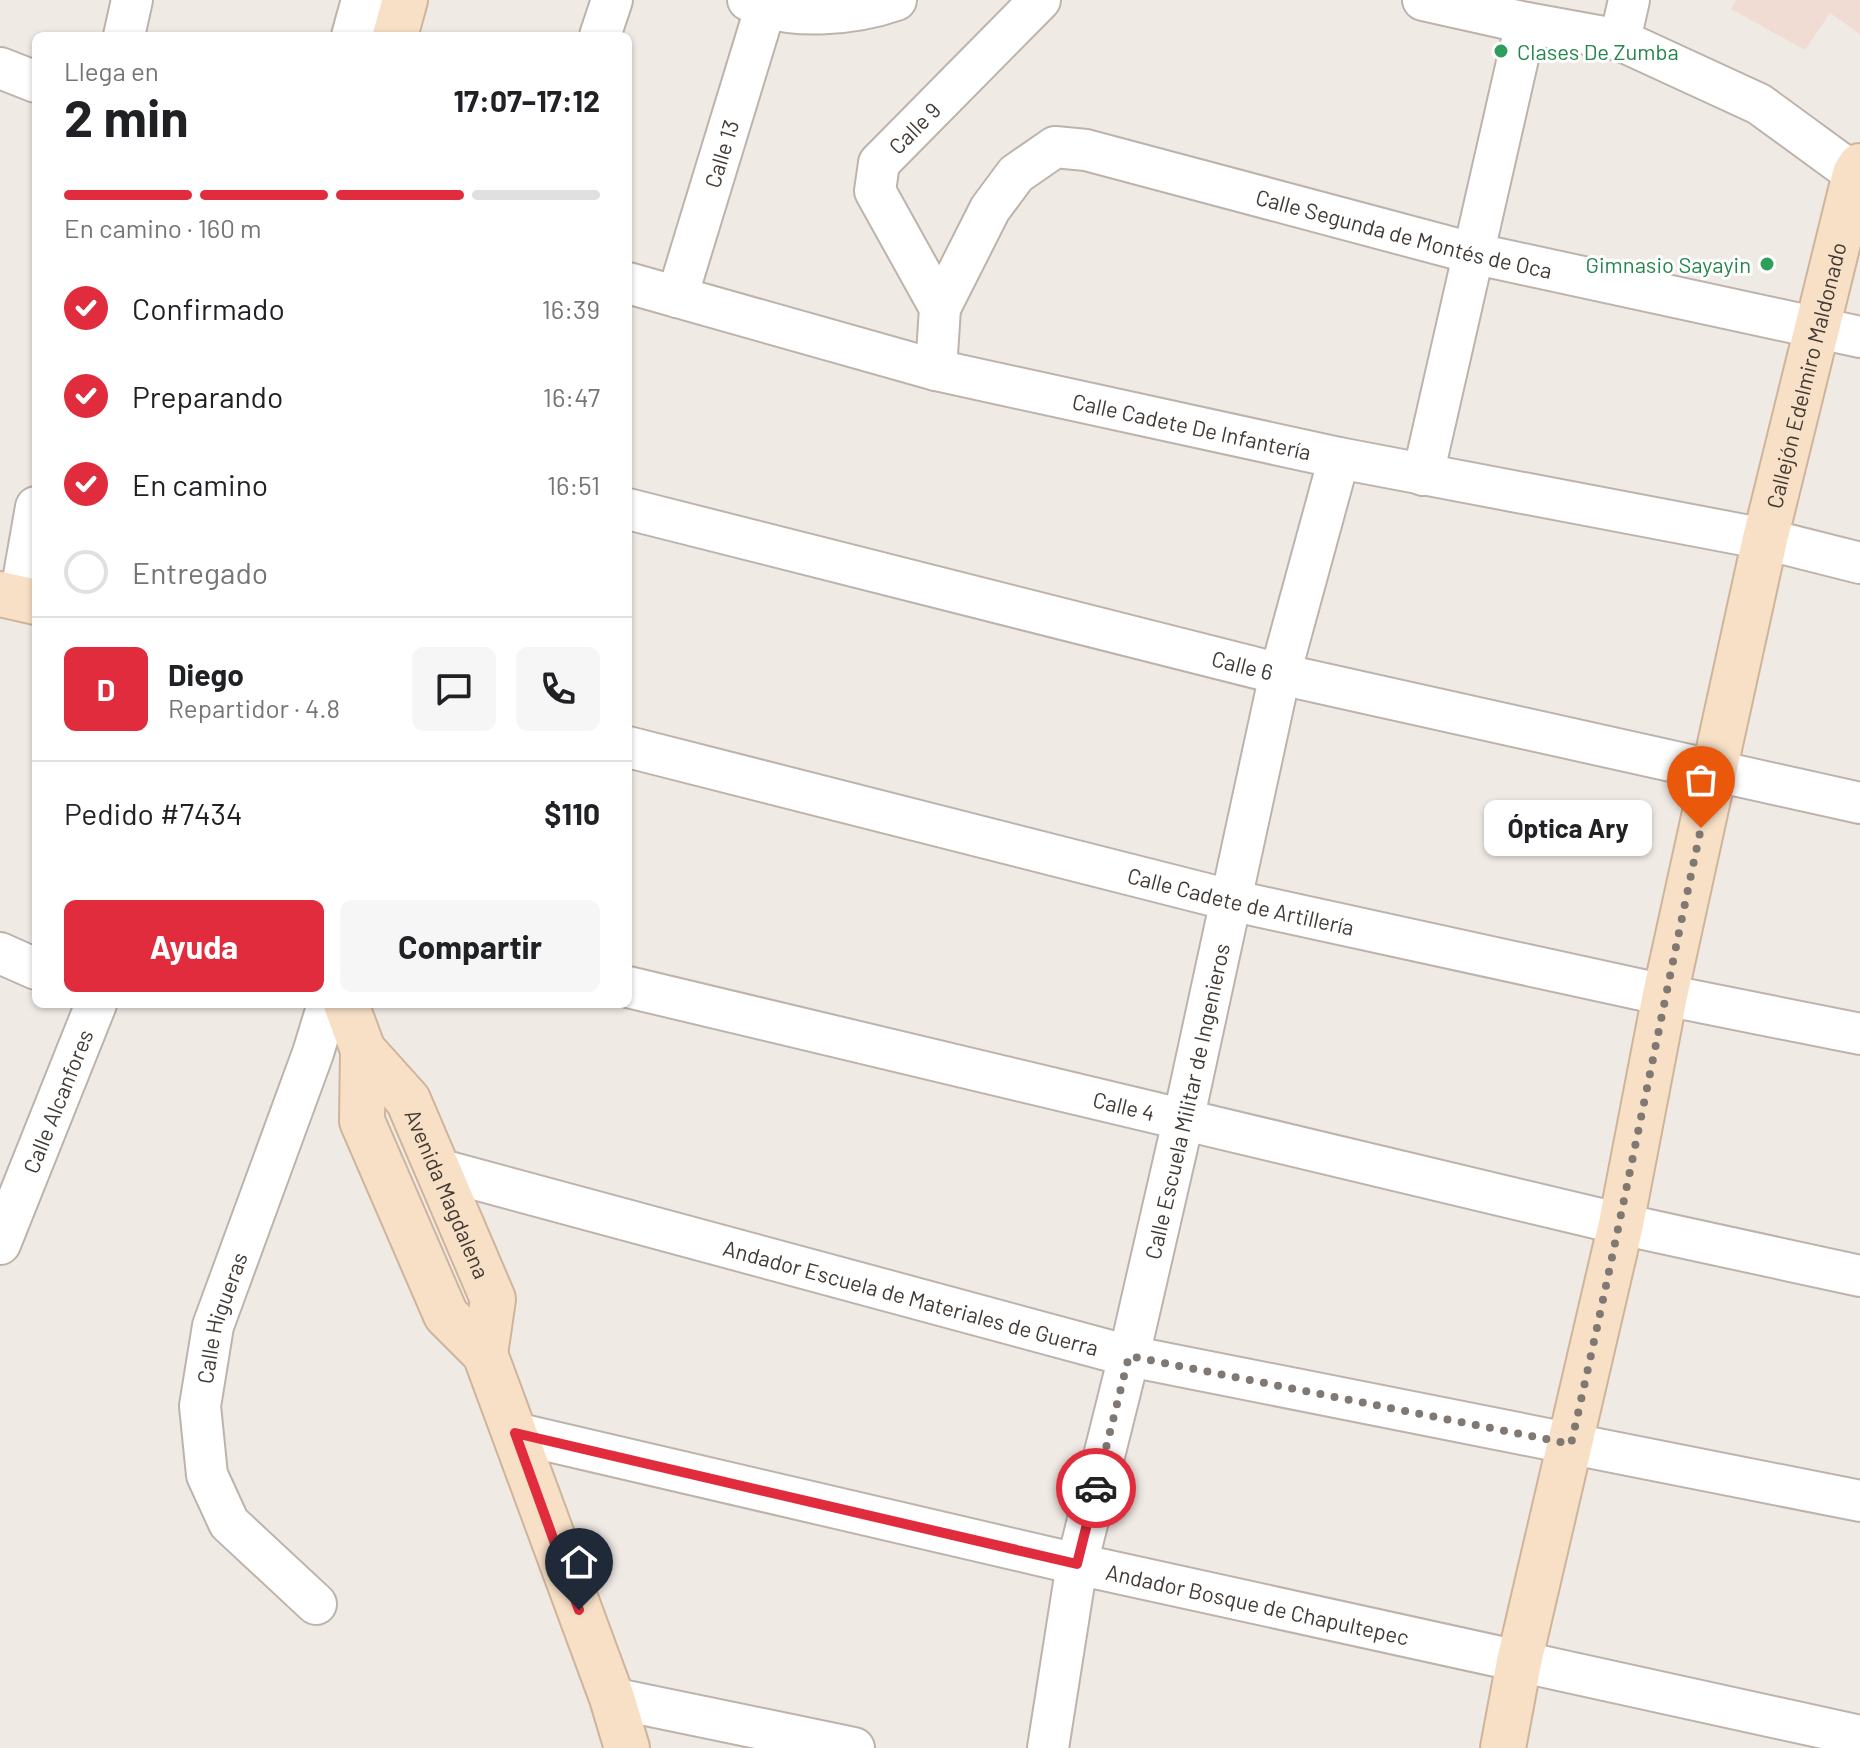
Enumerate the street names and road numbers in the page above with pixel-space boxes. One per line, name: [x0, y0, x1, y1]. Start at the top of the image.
street label: Calle 9: [883, 96, 945, 159]
street label: Calle 13: [698, 116, 743, 191]
street label: Calle Segunda de Montés de Oca: [1253, 183, 1555, 283]
street label: Callejón Edelmiro Maldonado: [1760, 239, 1851, 511]
street label: Calle Cadete De Infantería: [1070, 387, 1314, 465]
street label: Calle 6: [1209, 644, 1276, 685]
street label: Calle Cadete de Artillería: [1125, 862, 1357, 940]
street label: Calle Escuela Militar de Ingenieros: [1139, 941, 1234, 1262]
street label: Calle Alcanfores: [17, 1025, 98, 1177]
street label: Calle 4: [1090, 1085, 1158, 1125]
street label: Avenida Magdalena: [400, 1105, 496, 1282]
street label: Andador Escuela de Materiales de Guerra: [720, 1234, 1102, 1360]
street label: Calle Higueras: [191, 1248, 252, 1385]
street label: Andador Bosque de Chapultepec: [1104, 1558, 1412, 1650]

